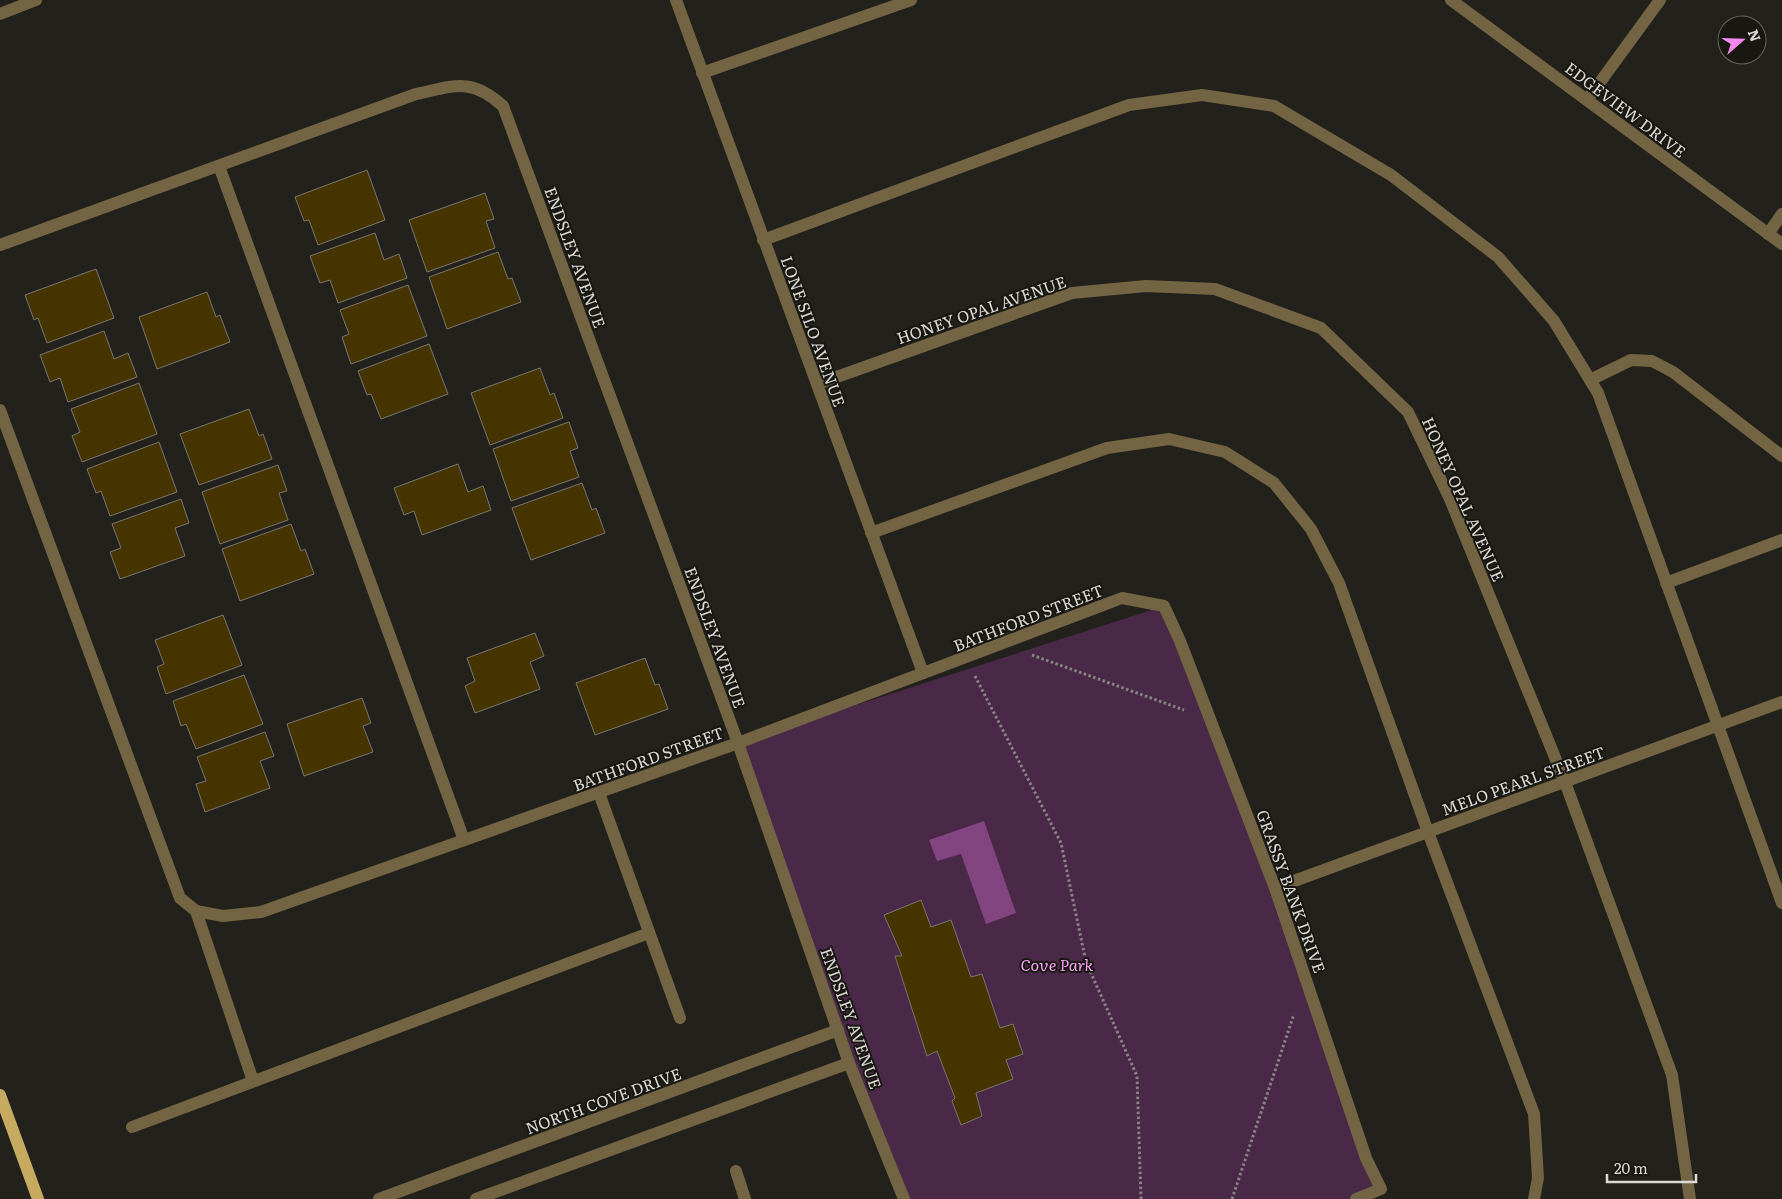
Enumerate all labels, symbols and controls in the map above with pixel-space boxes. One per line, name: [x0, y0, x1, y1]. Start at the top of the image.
north arrow: [1717, 15, 1767, 65]
text: N: [1744, 26, 1767, 44]
street label: EDGEVIEW DRIVE: [1560, 55, 1692, 163]
street label: ENDSLEY AVENUE: [539, 183, 613, 331]
street label: LONE SILO AVENUE: [776, 252, 852, 410]
street label: HONEY OPAL AVENUE: [893, 269, 1069, 349]
street label: HONEY OPAL AVENUE: [1417, 413, 1511, 585]
street label: ENDSLEY AVENUE: [679, 563, 753, 711]
street label: BATHFORD STREET: [949, 577, 1107, 657]
street label: BATHFORD STREET: [569, 719, 727, 796]
street label: MELO PEARL STREET: [1438, 739, 1608, 821]
street label: GRASSY BANK DRIVE: [1251, 806, 1333, 976]
street label: ENDSLEY AVENUE: [815, 944, 889, 1092]
park label: Cove Park: [1021, 952, 1094, 976]
street label: NORTH COVE DRIVE: [522, 1061, 684, 1139]
scale bar: [1607, 1152, 1696, 1184]
text: 20 m: [1614, 1156, 1648, 1179]

